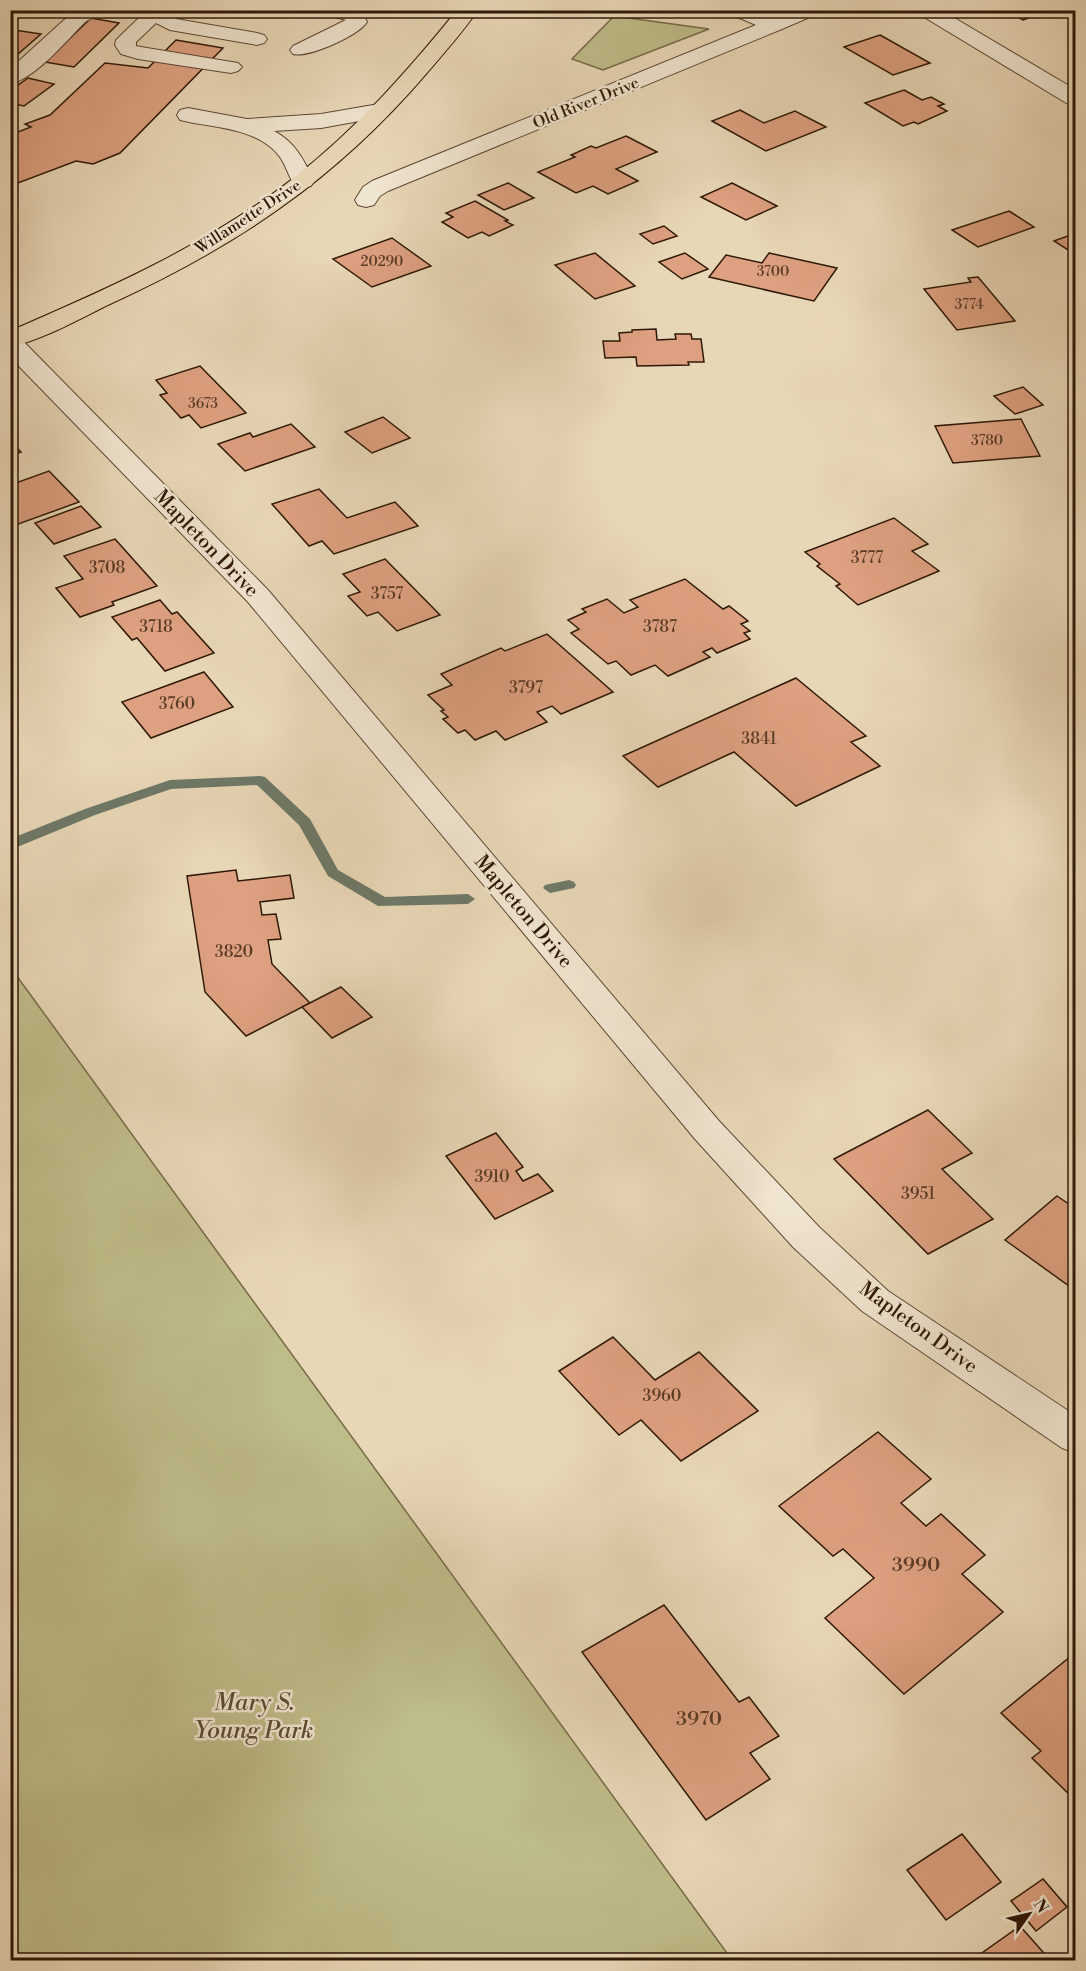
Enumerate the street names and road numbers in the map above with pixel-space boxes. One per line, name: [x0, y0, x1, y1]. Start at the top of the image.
street label: Old River Drive: [530, 73, 642, 133]
street label: Willamette Drive: [190, 175, 305, 259]
street label: Mapleton Drive: [148, 485, 264, 603]
street label: Mapleton Drive: [468, 850, 578, 974]
street label: Mapleton Drive: [854, 1277, 982, 1379]

